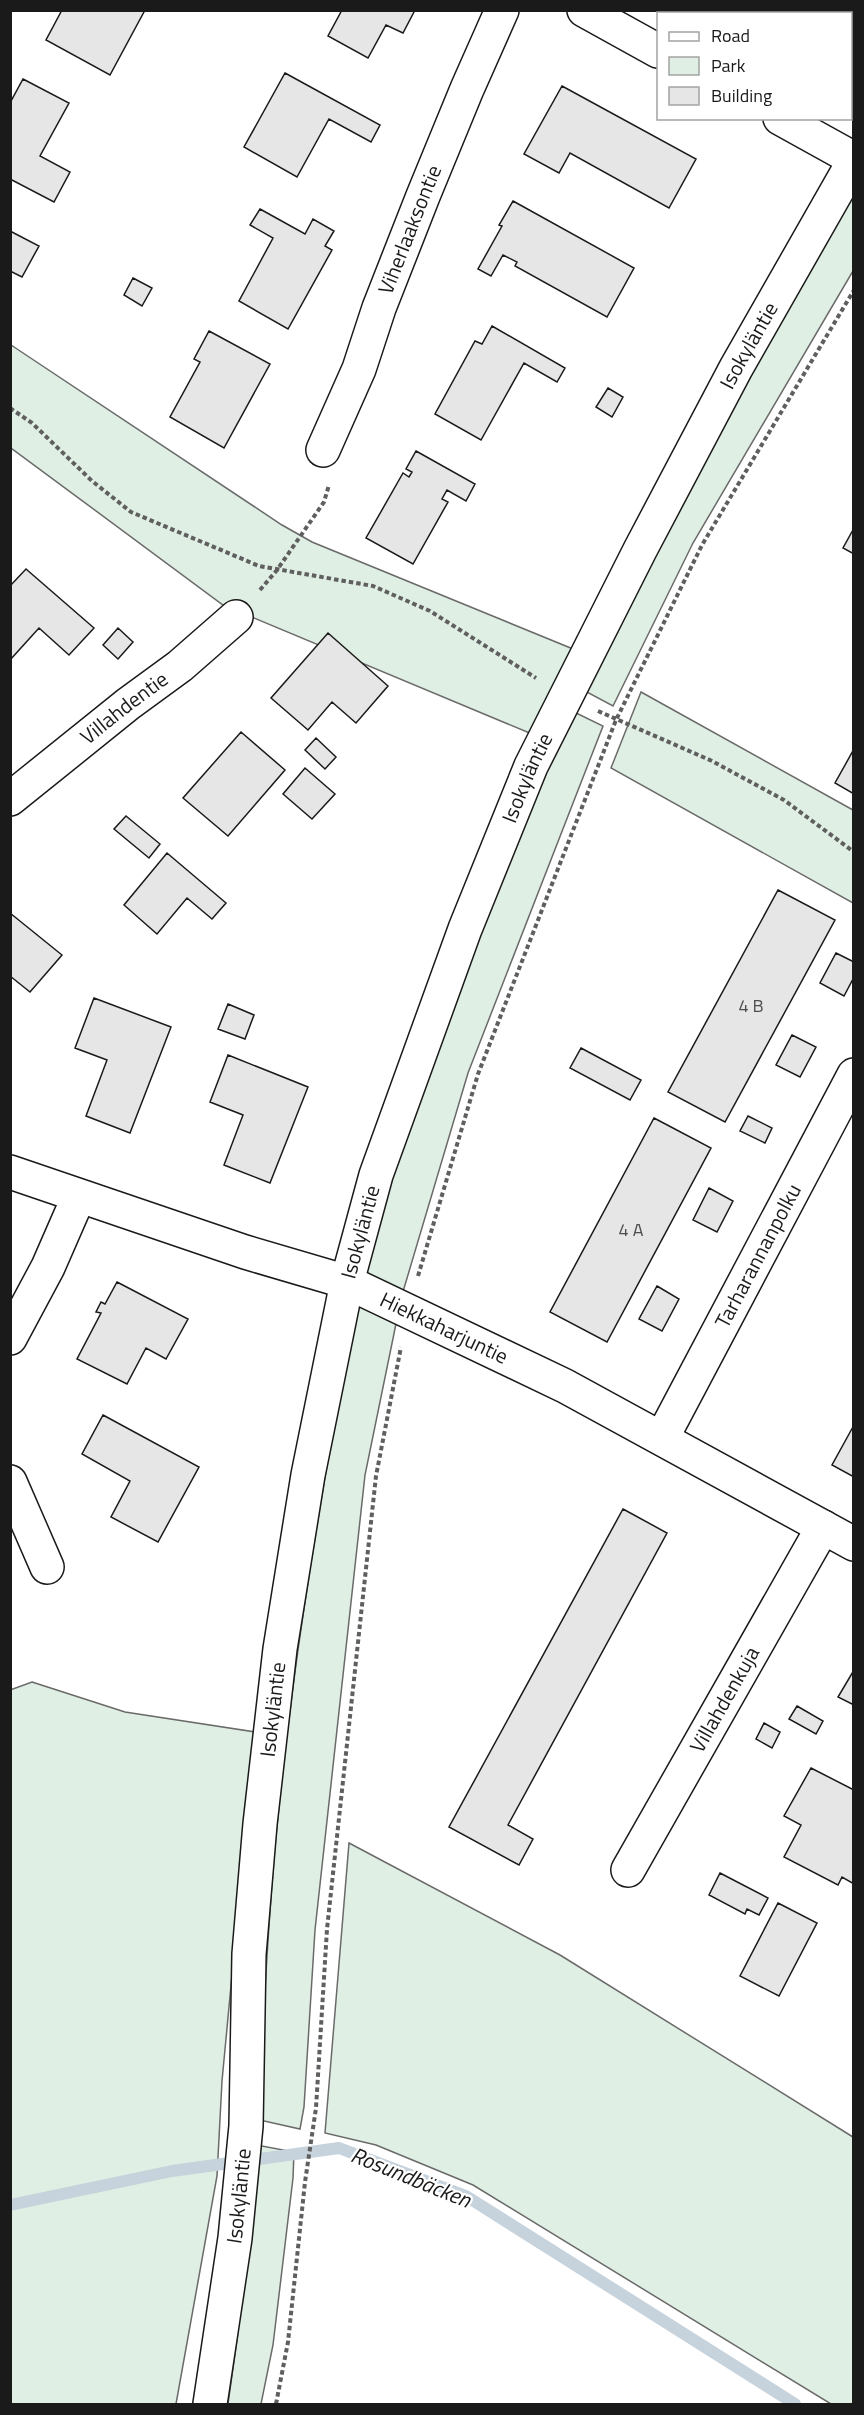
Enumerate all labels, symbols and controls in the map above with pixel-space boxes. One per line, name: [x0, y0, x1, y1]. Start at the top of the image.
legend: [657, 12, 852, 120]
text: Road: [711, 22, 750, 49]
text: Park: [711, 52, 746, 79]
text: Building: [711, 82, 772, 109]
street label: Viherlaaksontie: [369, 160, 449, 299]
street label: Isokyläntie: [711, 296, 785, 394]
street label: Villahdentie: [73, 663, 174, 752]
street label: Isokyläntie: [493, 727, 560, 827]
house number: 4 B: [738, 992, 764, 1019]
street label: Tarharannanpolku: [706, 1178, 809, 1333]
street label: Isokyläntie: [332, 1181, 388, 1282]
house number: 4 A: [619, 1216, 644, 1243]
street label: Hiekkaharjuntie: [375, 1283, 514, 1372]
street label: Villahdenkuja: [681, 1640, 767, 1758]
street label: Isokyläntie: [251, 1660, 293, 1759]
water label: Rosundbäcken: [346, 2137, 477, 2217]
street label: Isokyläntie: [217, 2147, 259, 2246]

